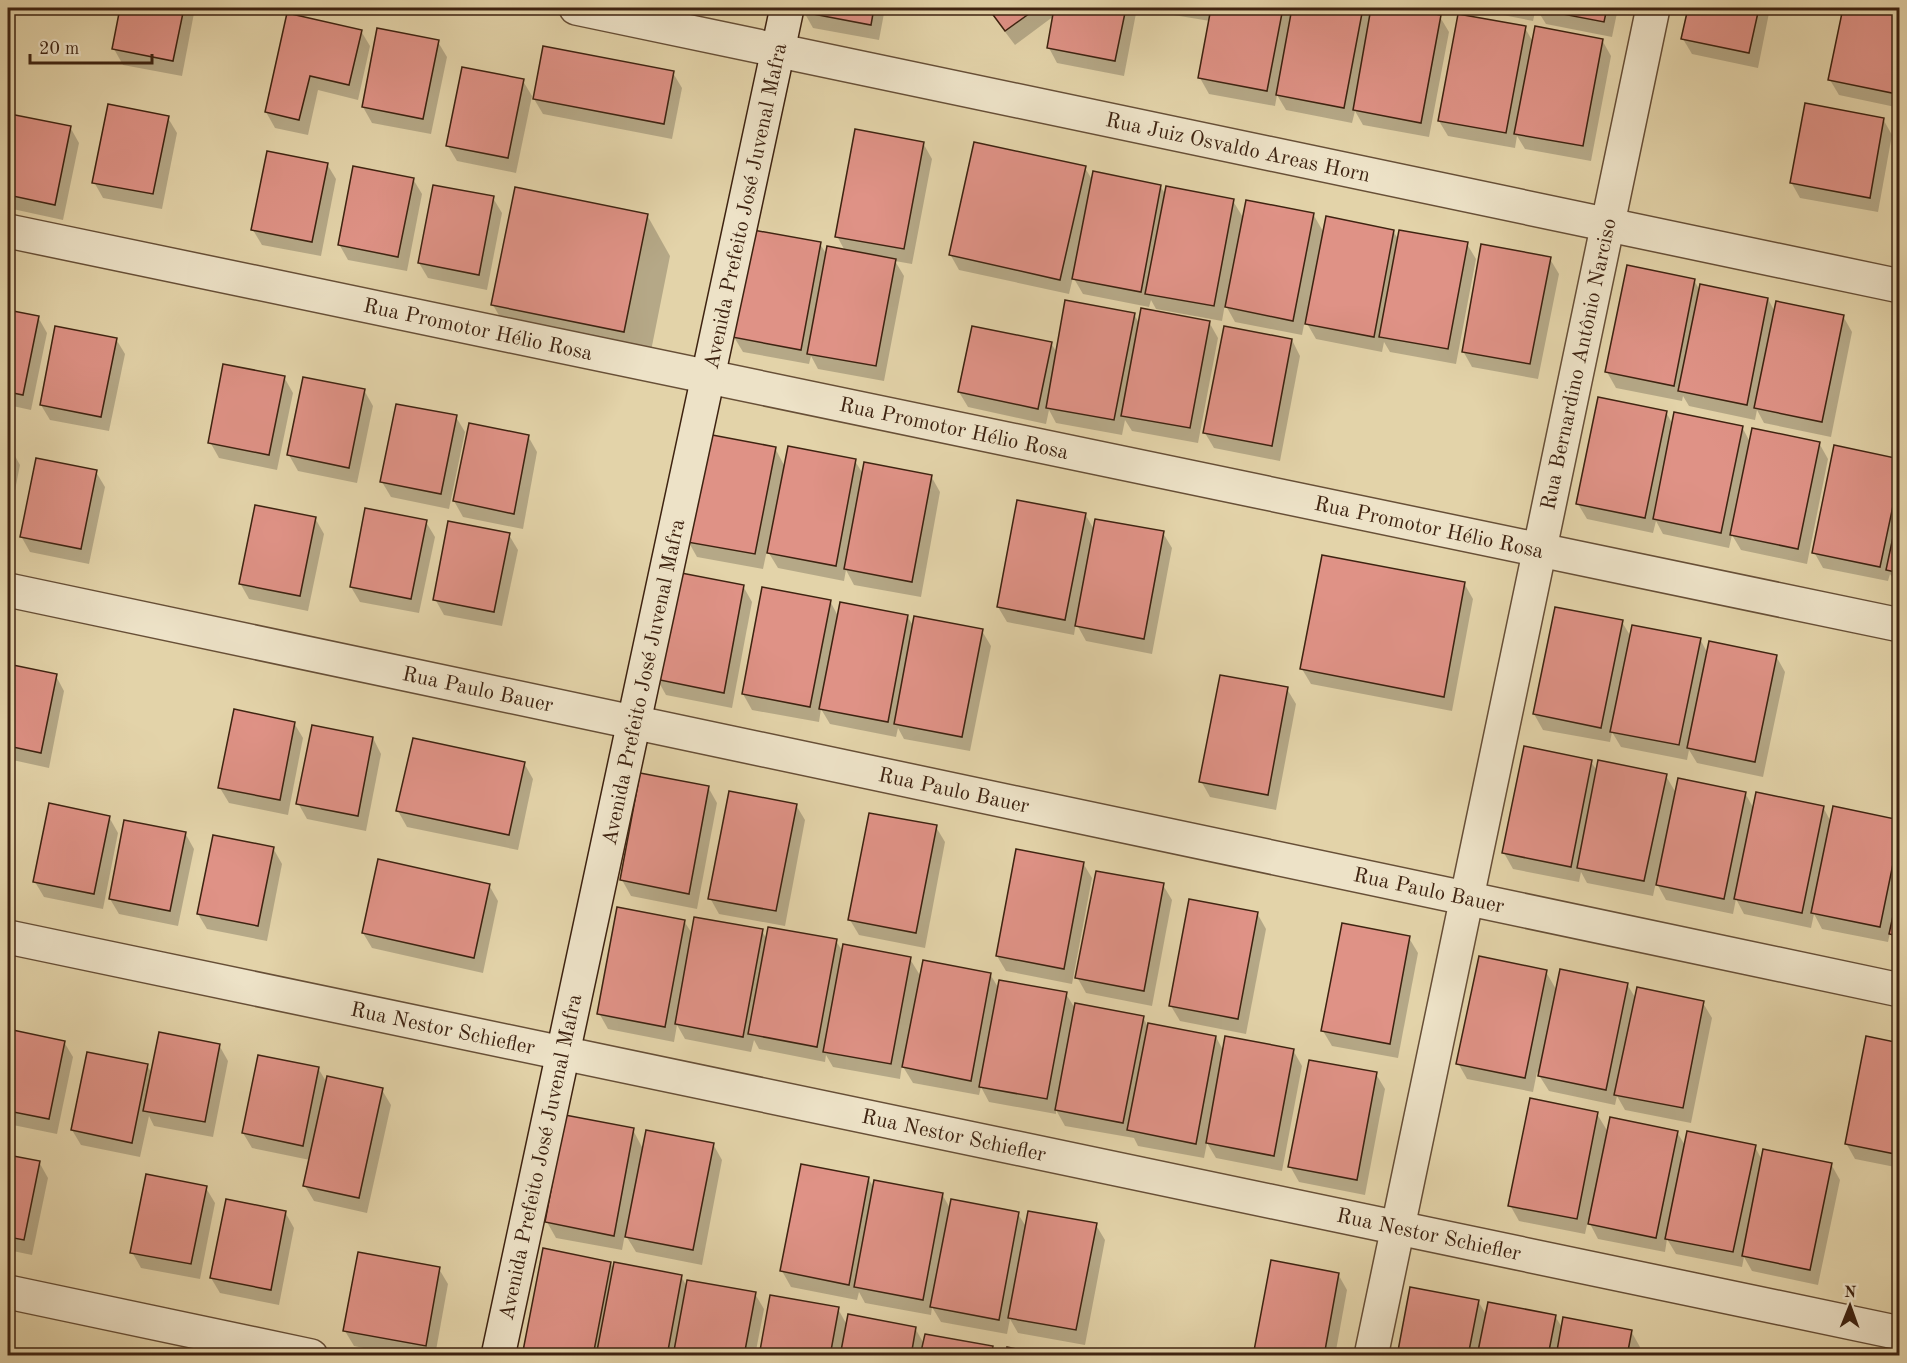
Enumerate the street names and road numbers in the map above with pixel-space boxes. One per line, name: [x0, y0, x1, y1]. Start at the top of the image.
street label: Avenida Prefeito José Juvenal Mafra: [702, 41, 791, 371]
street label: Rua Juiz Osvaldo Areas Horn: [1103, 110, 1372, 187]
street label: Rua Bernardino Antônio Narciso: [1538, 216, 1621, 512]
street label: Rua Promotor Hélio Rosa: [361, 296, 594, 365]
street label: Rua Promotor Hélio Rosa: [837, 395, 1070, 464]
street label: Rua Promotor Hélio Rosa: [1312, 494, 1545, 563]
street label: Avenida Prefeito José Juvenal Mafra: [600, 517, 689, 847]
street label: Rua Paulo Bauer: [400, 664, 555, 717]
street label: Rua Paulo Bauer: [876, 765, 1031, 818]
street label: Rua Paulo Bauer: [1351, 865, 1506, 918]
street label: Avenida Prefeito José Juvenal Mafra: [497, 992, 586, 1322]
street label: Rua Nestor Schiefler: [349, 1000, 537, 1059]
street label: Rua Nestor Schiefler: [860, 1107, 1048, 1166]
street label: Rua Nestor Schiefler: [1335, 1206, 1523, 1265]

